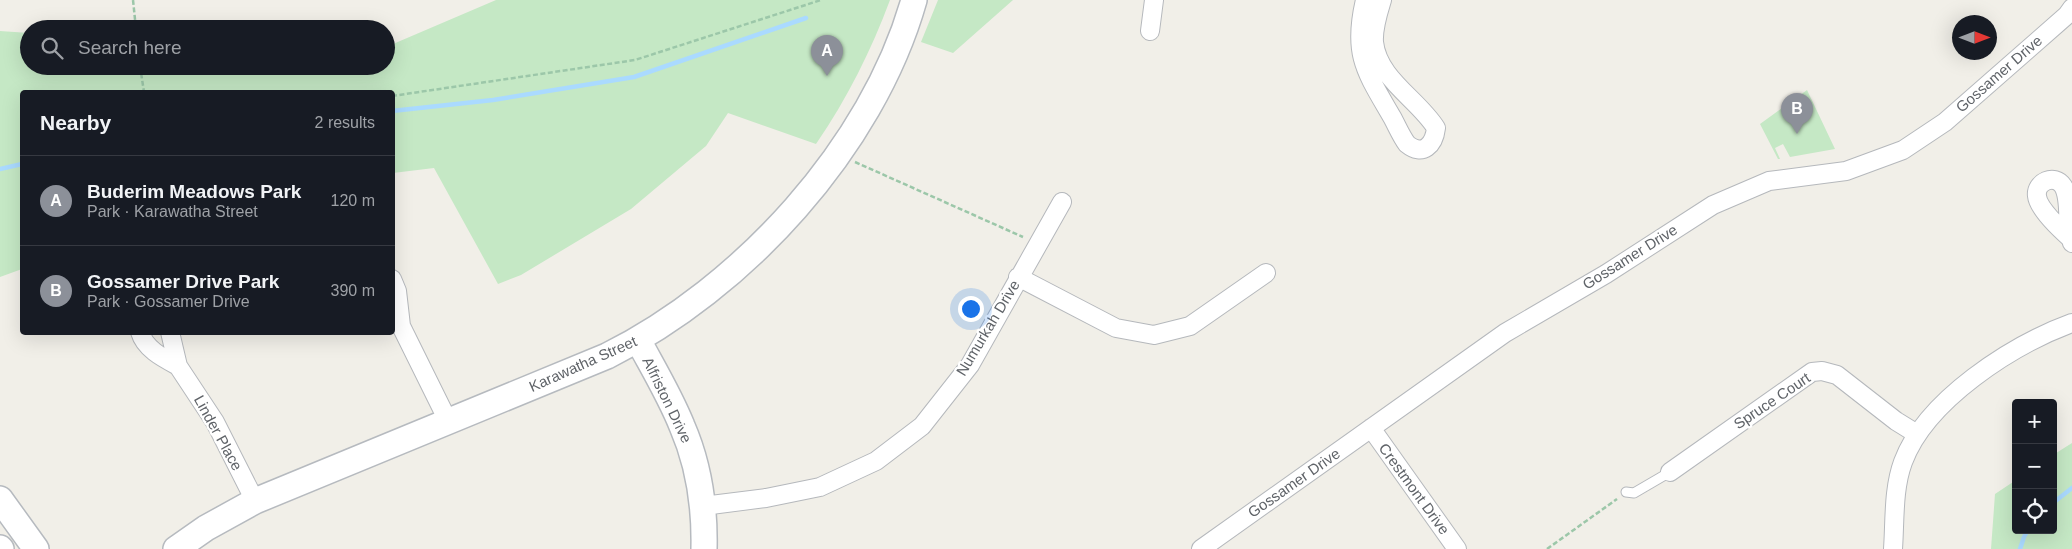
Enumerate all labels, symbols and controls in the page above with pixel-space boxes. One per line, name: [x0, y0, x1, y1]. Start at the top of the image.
north arrow: [1952, 15, 1997, 60]
search box: [20, 20, 395, 75]
street label: Gossamer Drive: [1952, 32, 2045, 116]
icon: search: [38, 34, 66, 62]
pin: A: [811, 35, 843, 76]
text: Search here: [78, 37, 182, 58]
pin: B: [1781, 93, 1813, 134]
text: Nearby: [40, 111, 111, 134]
text: 2 results: [315, 114, 375, 131]
text: Buderim Meadows Park: [87, 181, 301, 202]
text: A: [50, 192, 62, 209]
text: 120 m: [331, 192, 375, 209]
text: Park · Karawatha Street: [87, 203, 258, 220]
street label: Gossamer Drive: [1579, 221, 1680, 292]
text: Gossamer Drive Park: [87, 271, 279, 292]
street label: Numurkah Drive: [952, 277, 1023, 379]
text: B: [50, 282, 62, 299]
text: 390 m: [331, 282, 375, 299]
text: Park · Gossamer Drive: [87, 293, 250, 310]
your location: [958, 296, 984, 322]
street label: Karawatha Street: [526, 332, 640, 395]
street label: Alfriston Drive: [639, 354, 696, 445]
street label: Spruce Court: [1730, 368, 1814, 432]
street label: Linder Place: [191, 392, 246, 473]
map controls: [2012, 399, 2057, 534]
button: +: [2012, 399, 2057, 444]
street label: Crestmont Drive: [1376, 440, 1453, 538]
button: −: [2012, 444, 2057, 489]
street label: Gossamer Drive: [1244, 445, 1343, 521]
button: locate: [2012, 489, 2057, 534]

